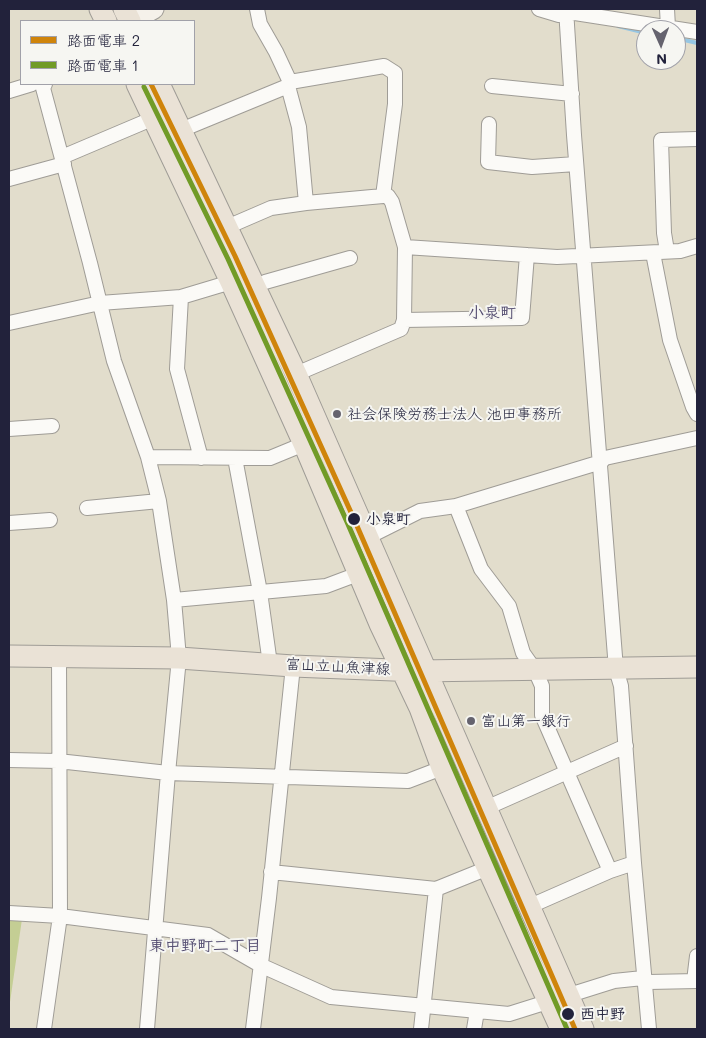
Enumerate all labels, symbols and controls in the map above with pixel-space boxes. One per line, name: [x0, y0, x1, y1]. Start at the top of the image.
legend: [20, 20, 195, 85]
north arrow: [636, 20, 686, 70]
text: 路面電車 2: [67, 30, 140, 50]
text: N: [656, 50, 667, 69]
text: 路面電車 1: [67, 55, 139, 75]
district label: 小泉町: [468, 303, 516, 323]
place label: 社会保険労務士法人 池田事務所: [347, 405, 562, 423]
marker: 社会保険労務士法人 池田事務所: [331, 408, 343, 420]
place label: 小泉町: [366, 510, 411, 528]
marker: 小泉町: [346, 511, 362, 527]
street label: 富山立山魚津線: [285, 655, 391, 679]
place label: 富山第一銀行: [481, 712, 571, 730]
marker: 富山第一銀行: [465, 715, 477, 727]
district label: 東中野町二丁目: [149, 936, 261, 956]
place label: 西中野: [580, 1005, 625, 1023]
marker: 西中野: [560, 1006, 576, 1022]

